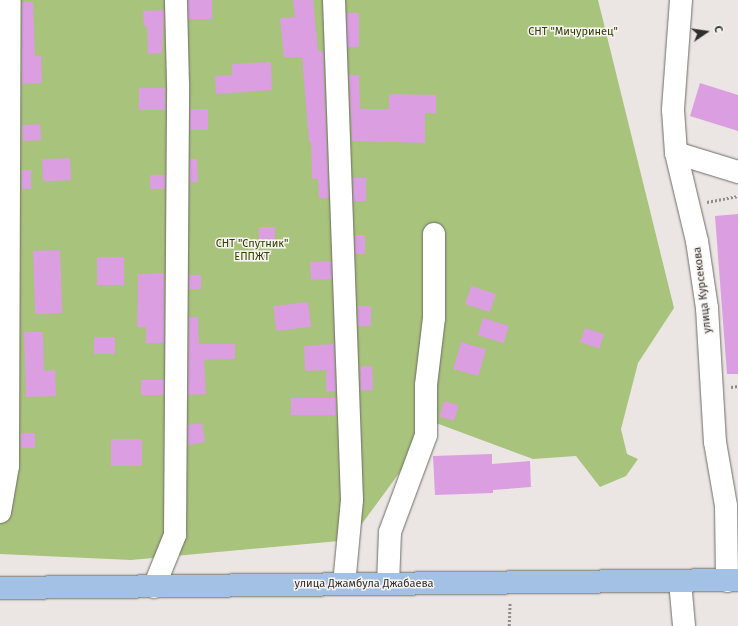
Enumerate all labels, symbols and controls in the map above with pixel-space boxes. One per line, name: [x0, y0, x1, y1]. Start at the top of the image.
north arrow: [686, 12, 726, 52]
park label: СНТ "Мичуринец": [528, 25, 618, 39]
text: С: [711, 25, 725, 34]
park label: СНТ "Спутник" ЕППЖТ: [216, 238, 288, 264]
street label: улица Курсекова: [691, 246, 715, 334]
street label: улица Джамбула Джабаева: [294, 577, 434, 591]

